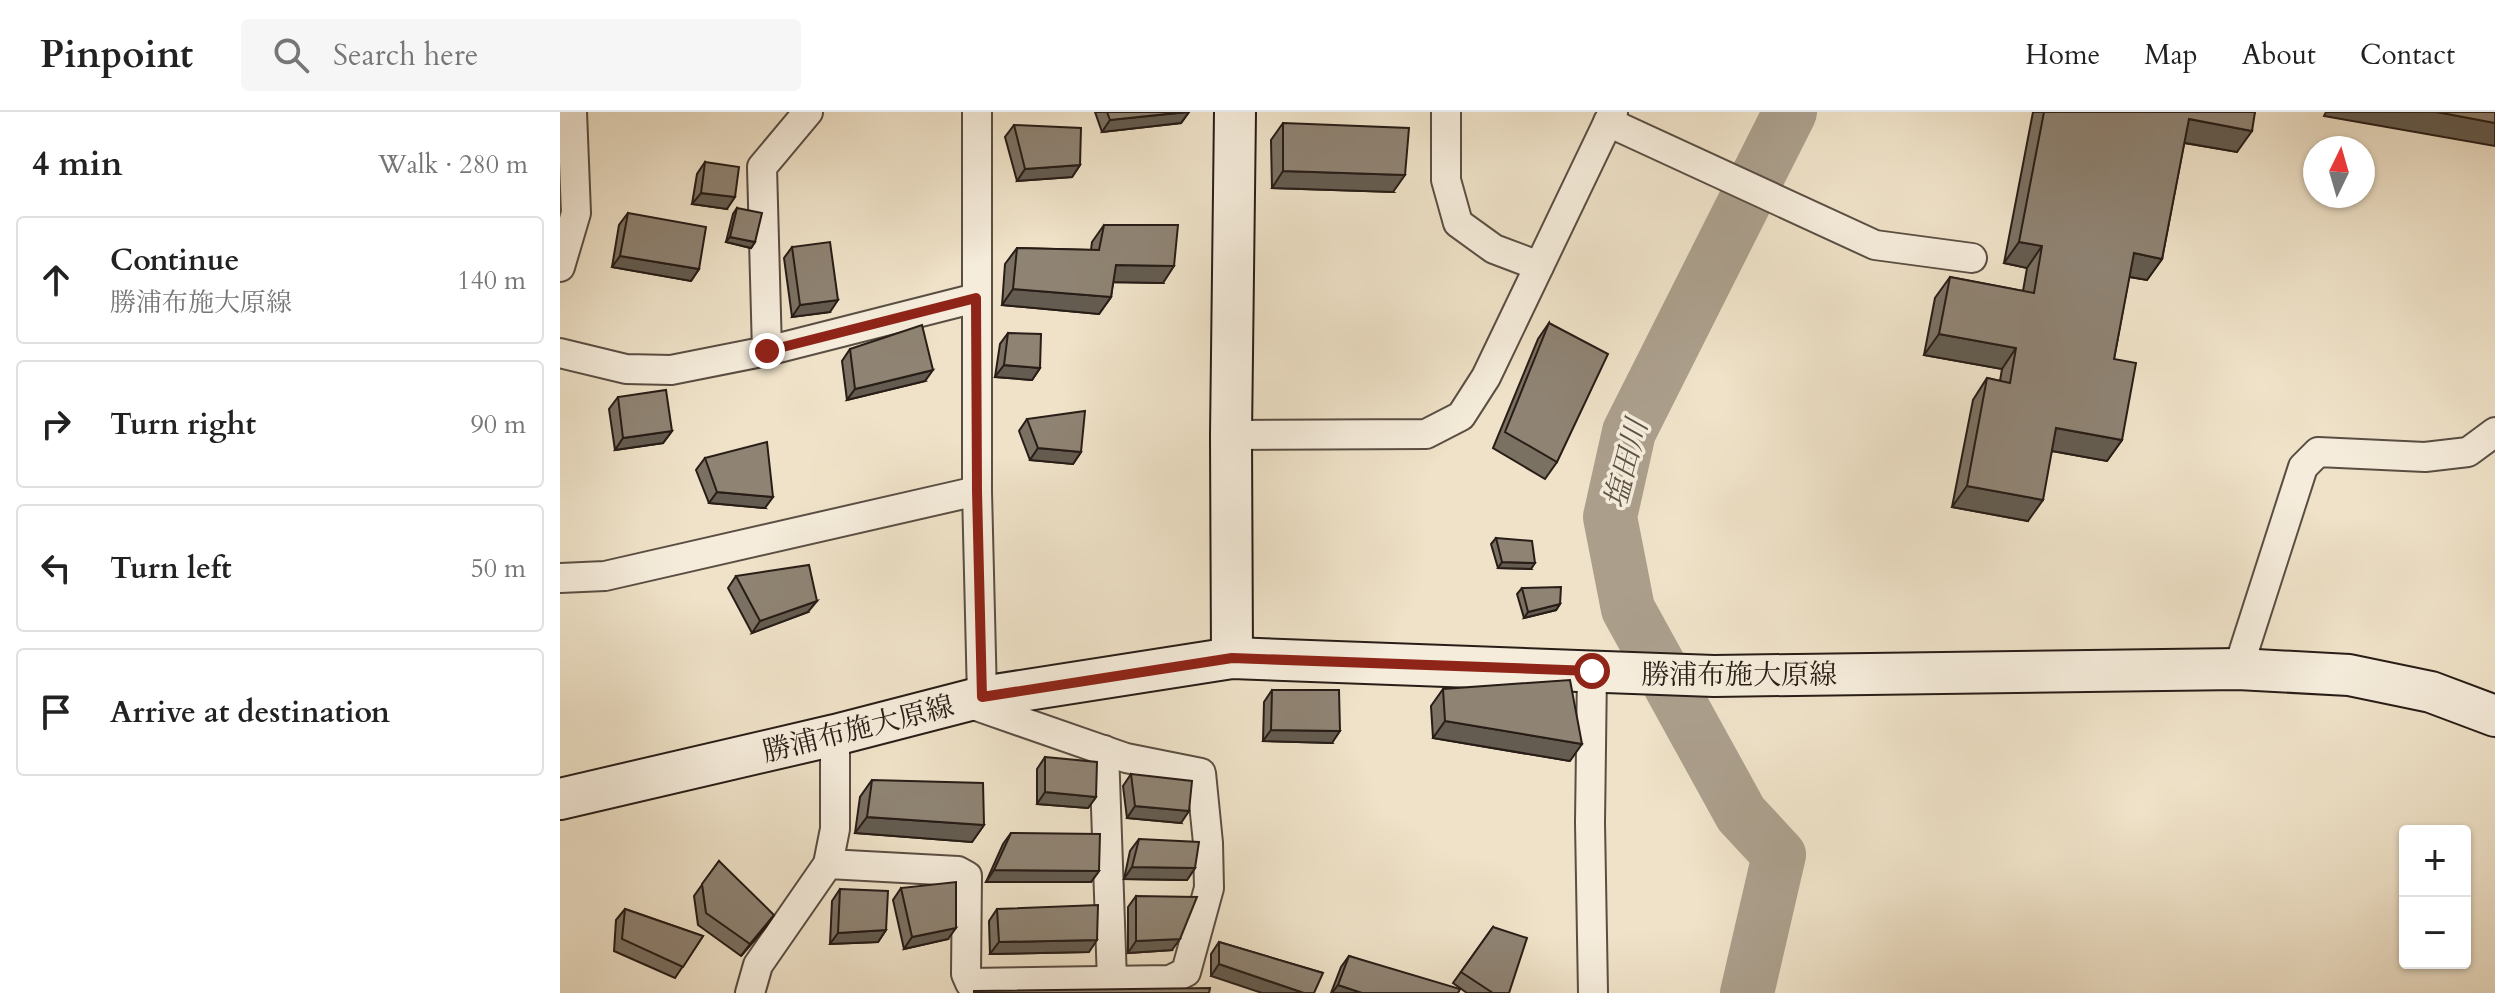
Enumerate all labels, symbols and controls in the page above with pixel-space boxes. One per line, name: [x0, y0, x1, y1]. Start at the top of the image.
search box: [241, 19, 801, 91]
text: Pinpoint: [40, 29, 193, 81]
icon: search: [269, 33, 313, 77]
text: Search here: [333, 35, 478, 76]
text: Home: [2025, 36, 2100, 74]
text: Map: [2144, 36, 2198, 74]
text: About: [2242, 36, 2316, 74]
text: Contact: [2360, 36, 2455, 74]
north arrow: [2303, 136, 2375, 208]
text: 4 min: [32, 141, 123, 187]
text: Walk · 280 m: [378, 147, 528, 182]
text: Continue: [110, 240, 239, 281]
icon: ahead: [34, 258, 78, 302]
text: 140 m: [457, 263, 526, 298]
text: 勝浦布施大原線: [110, 285, 292, 320]
route end: [749, 333, 785, 369]
icon: right: [34, 402, 78, 446]
text: Turn right: [110, 404, 256, 445]
text: 90 m: [470, 407, 526, 442]
water label: 塩田川: [1595, 412, 1659, 513]
icon: left: [34, 546, 78, 590]
text: Turn left: [110, 548, 232, 589]
text: 50 m: [470, 551, 526, 586]
route start: [1574, 653, 1610, 689]
street label: 勝浦布施大原線: [1641, 656, 1837, 694]
street label: 勝浦布施大原線: [759, 687, 958, 771]
icon: arrive: [34, 690, 78, 734]
text: Arrive at destination: [110, 692, 390, 733]
map controls: [2399, 825, 2471, 969]
button: +: [2399, 825, 2471, 897]
button: −: [2399, 897, 2471, 969]

